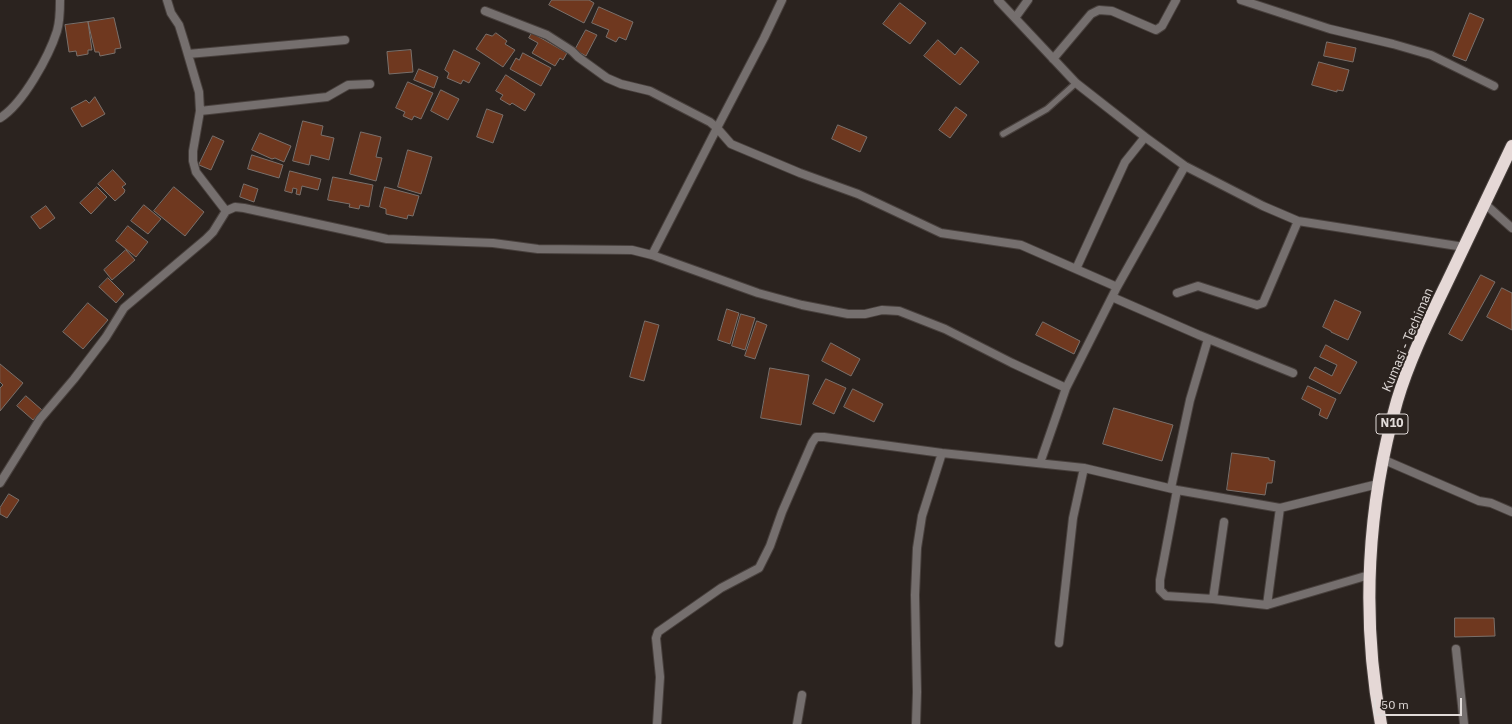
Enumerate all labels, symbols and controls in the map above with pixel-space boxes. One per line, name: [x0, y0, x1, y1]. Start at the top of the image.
street label: Kumasi - Techiman: [1379, 286, 1437, 394]
road number: N10: [1376, 414, 1408, 434]
scale bar: [1376, 690, 1464, 716]
text: 50 m: [1381, 697, 1409, 712]

